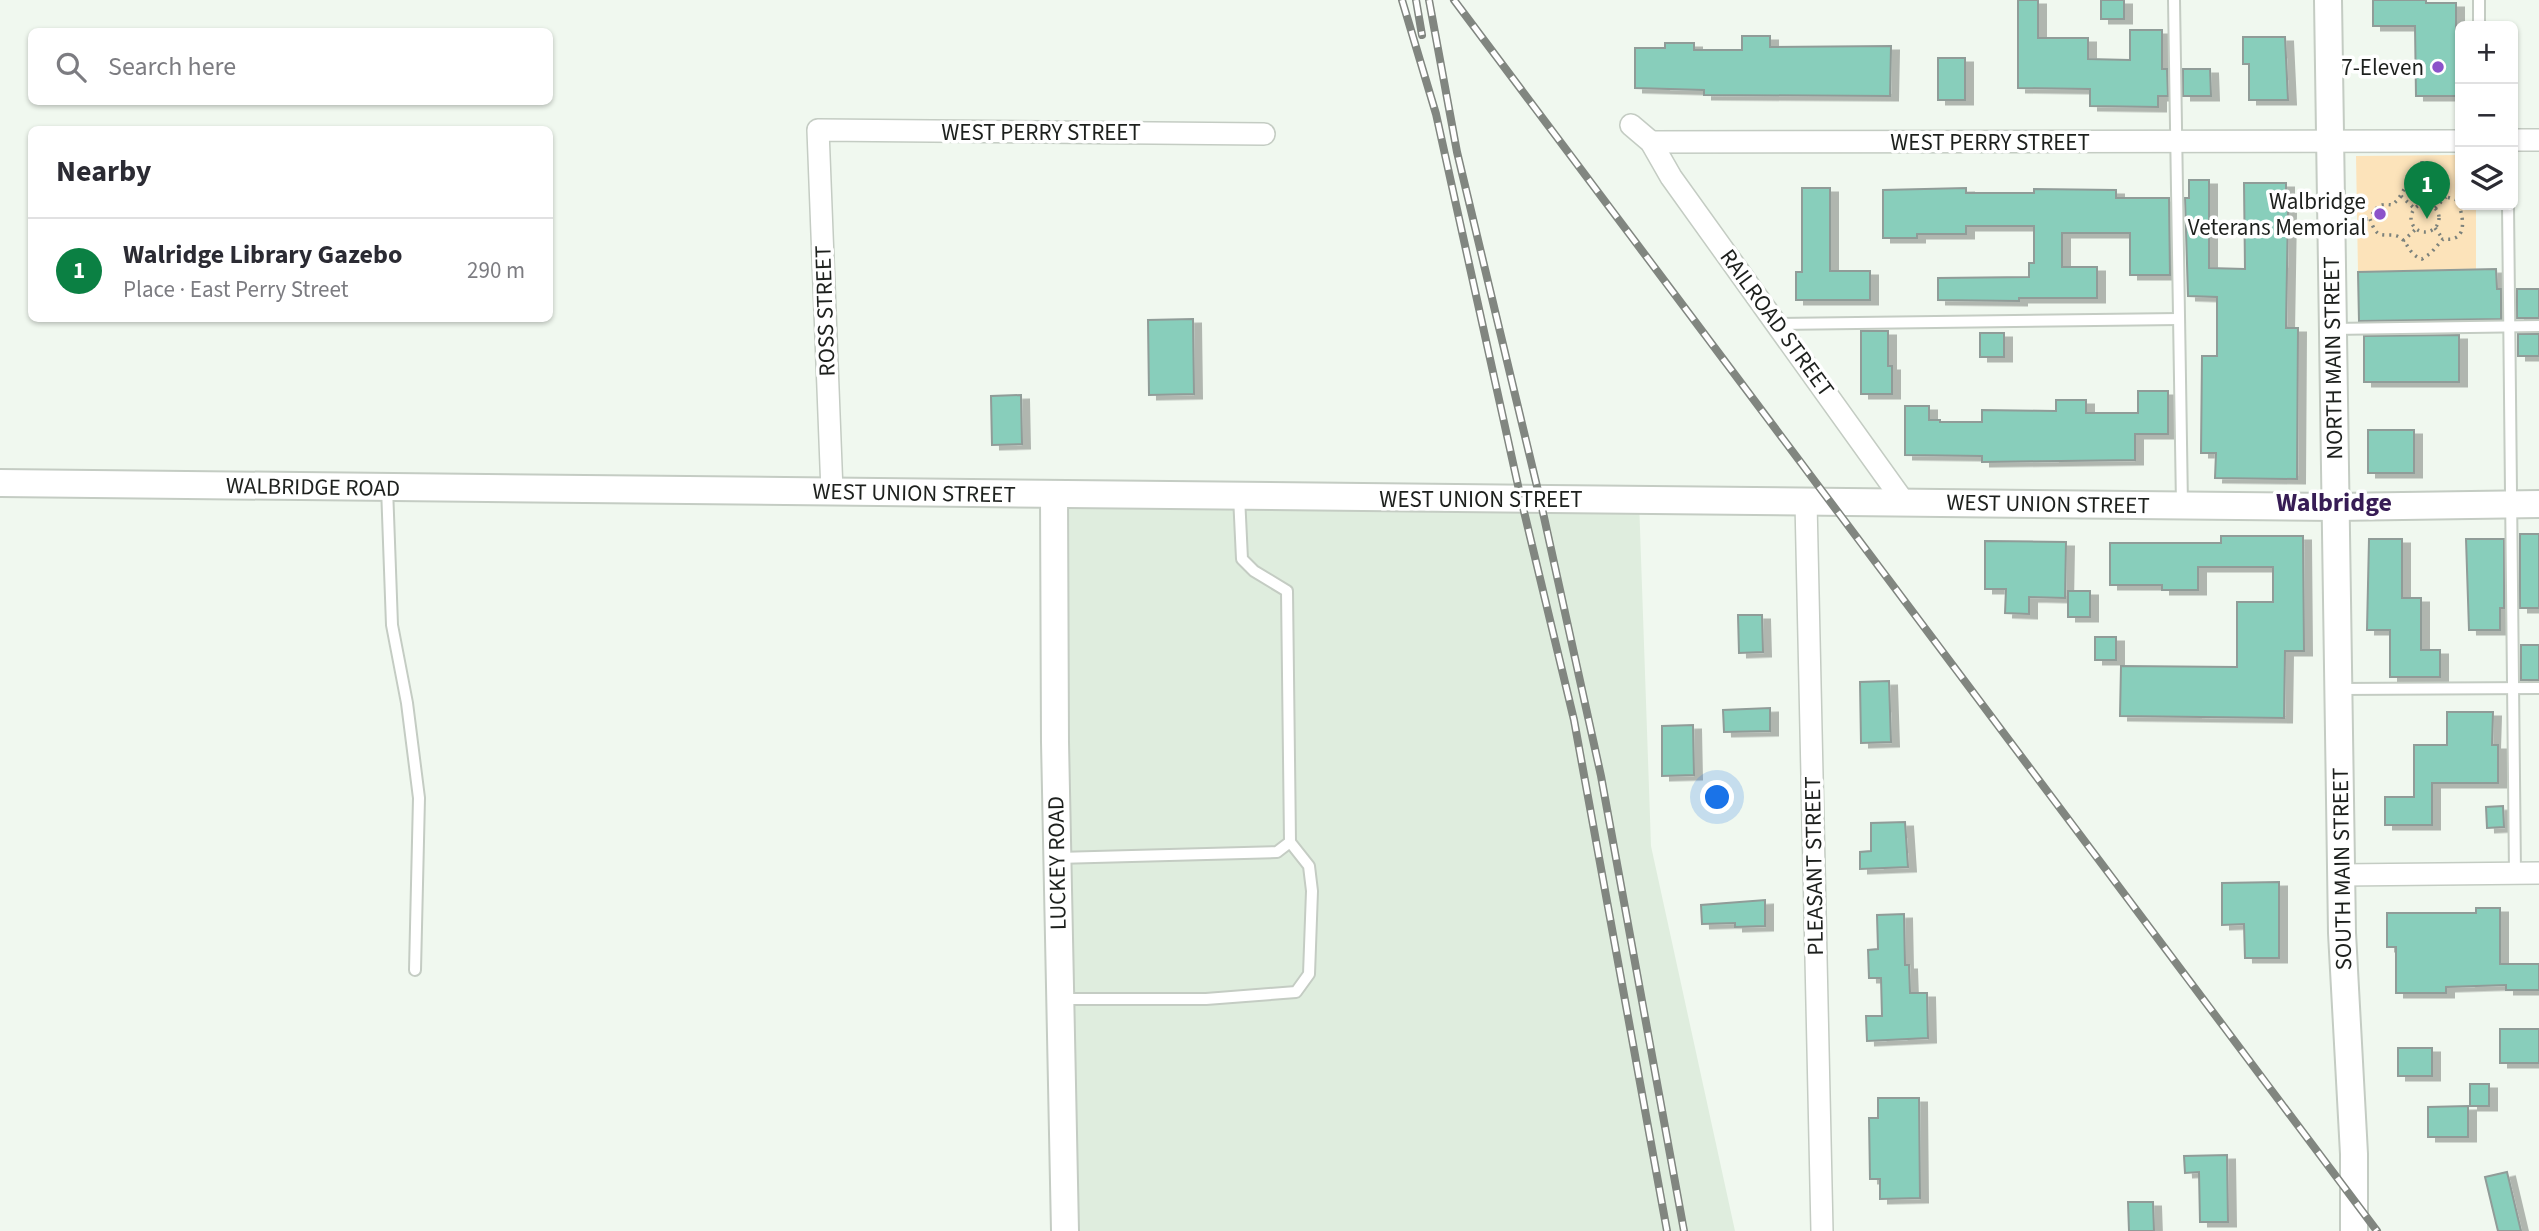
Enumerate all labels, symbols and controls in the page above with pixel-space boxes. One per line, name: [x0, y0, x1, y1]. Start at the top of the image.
map controls: [2455, 21, 2518, 210]
button: +: [2455, 21, 2518, 84]
search box: [28, 28, 553, 105]
icon: search: [52, 48, 90, 86]
text: Search here: [108, 48, 236, 85]
place label: 7-Eleven: [2341, 51, 2424, 84]
marker: 7-Eleven: [2430, 59, 2446, 75]
button: −: [2455, 84, 2518, 147]
street label: WEST PERRY STREET: [941, 116, 1141, 149]
street label: WEST PERRY STREET: [1890, 126, 2090, 159]
button: layers: [2455, 147, 2518, 210]
text: Nearby: [56, 150, 151, 193]
pin: 1: [2404, 161, 2450, 219]
place label: Walbridge Veterans Memorial: [2188, 185, 2366, 244]
marker: Walbridge Veterans Memorial: [2372, 206, 2388, 222]
text: Walridge Library Gazebo: [123, 236, 402, 273]
street label: RAILROAD STREET: [1712, 242, 1842, 404]
street label: ROSS STREET: [806, 245, 844, 377]
text: 1: [73, 254, 85, 287]
text: 290 m: [467, 254, 525, 287]
street label: NORTH MAIN STREET: [2315, 256, 2351, 460]
text: Place · East Perry Street: [123, 273, 348, 306]
street label: WALBRIDGE ROAD: [226, 469, 400, 505]
street label: WEST UNION STREET: [812, 475, 1016, 511]
street label: WEST UNION STREET: [1379, 483, 1583, 516]
district label: Walbridge: [2276, 484, 2392, 521]
street label: WEST UNION STREET: [1946, 486, 2150, 522]
street label: SOUTH MAIN STREET: [2324, 767, 2360, 971]
street label: PLEASANT STREET: [1796, 776, 1832, 956]
your location: [1700, 780, 1734, 814]
street label: LUCKEY ROAD: [1039, 796, 1075, 930]

